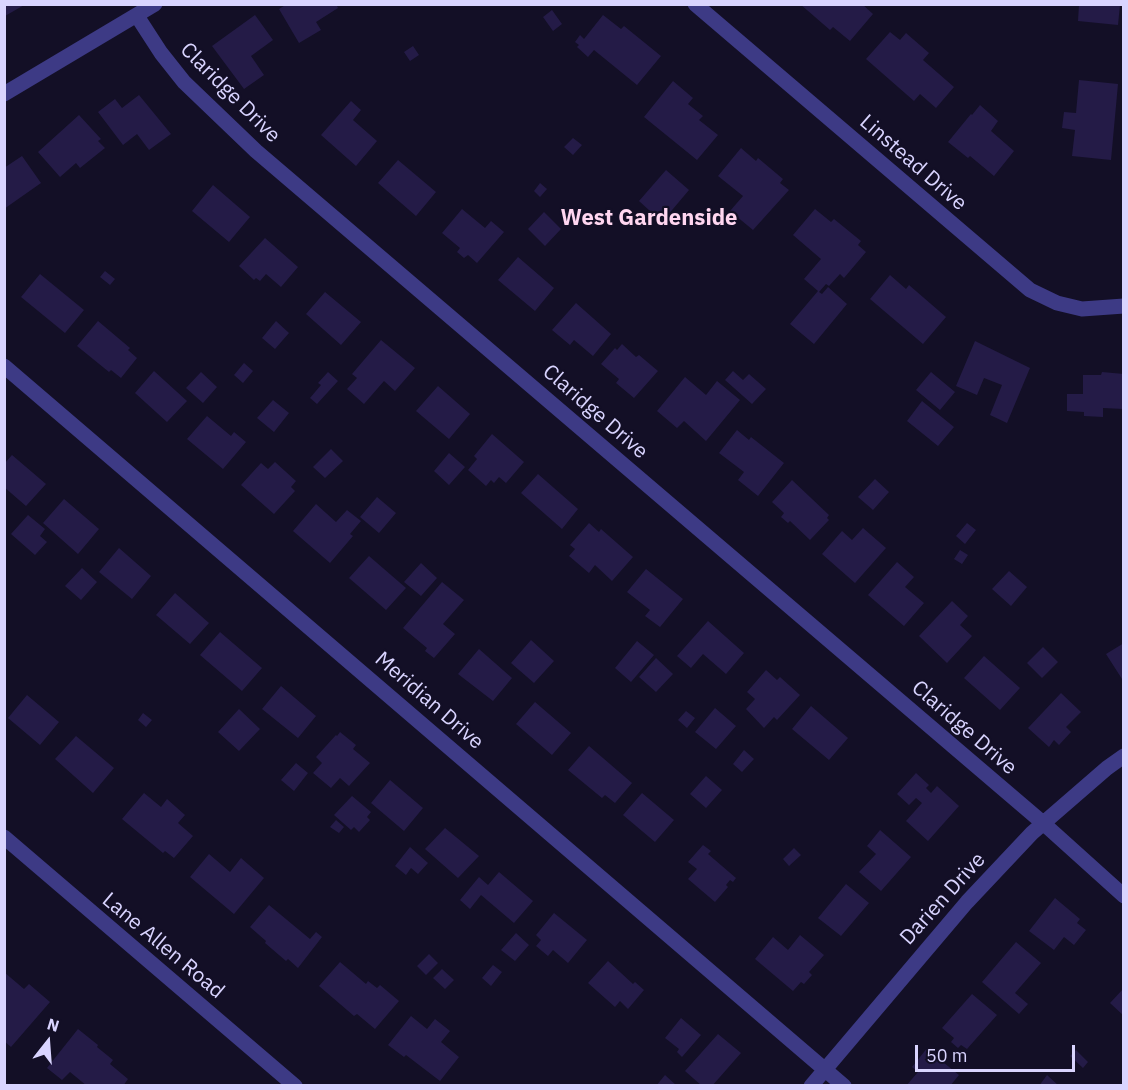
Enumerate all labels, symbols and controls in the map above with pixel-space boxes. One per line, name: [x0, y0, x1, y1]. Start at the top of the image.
street label: Claridge Drive: [175, 38, 285, 148]
street label: Linstead Drive: [854, 110, 972, 216]
district label: West Gardenside: [561, 206, 737, 232]
street label: Claridge Drive: [537, 359, 653, 465]
street label: Meridian Drive: [369, 647, 489, 755]
street label: Claridge Drive: [906, 675, 1022, 781]
street label: Darien Drive: [895, 848, 991, 950]
street label: Lane Allen Road: [97, 888, 229, 1004]
north arrow: [18, 1012, 78, 1072]
text: N: [45, 1014, 62, 1036]
scale bar: [918, 1033, 1078, 1071]
text: 50 m: [926, 1044, 968, 1067]

